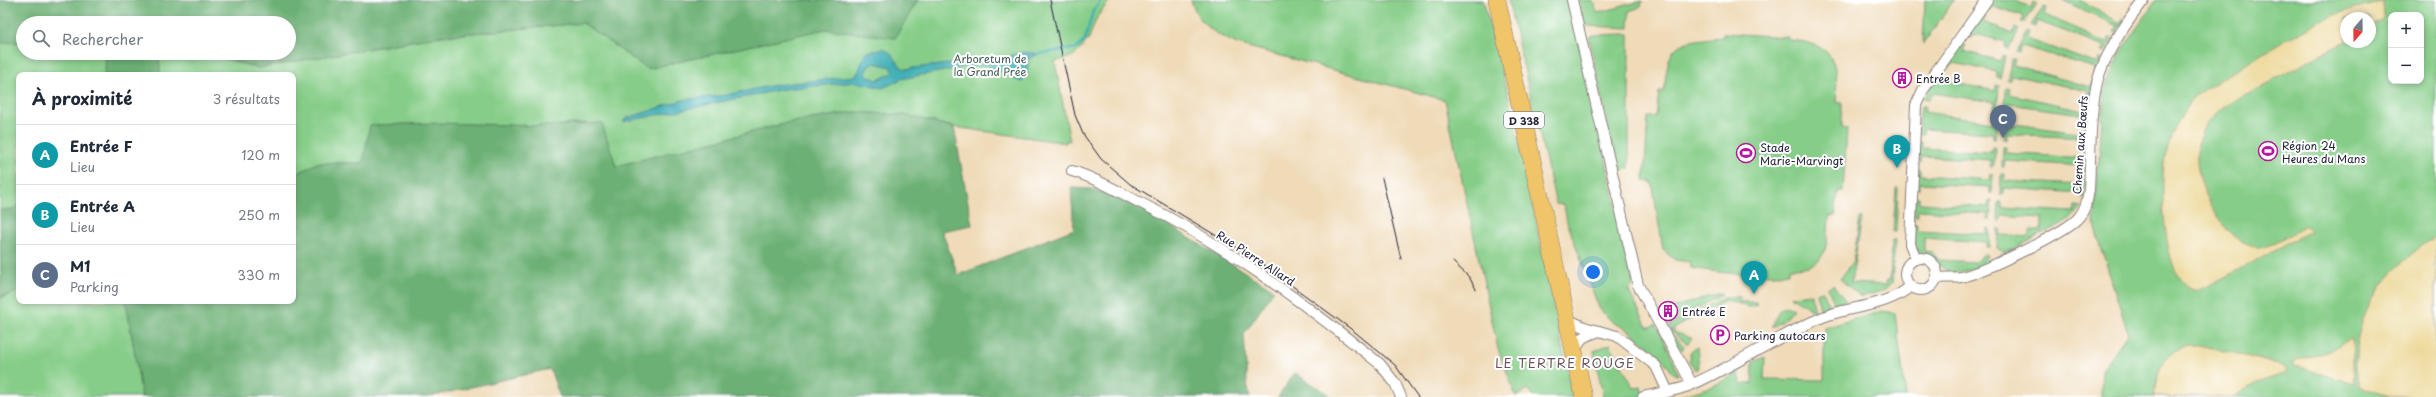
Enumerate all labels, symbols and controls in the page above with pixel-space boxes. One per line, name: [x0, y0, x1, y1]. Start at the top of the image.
north arrow: [2340, 12, 2376, 48]
map controls: [2388, 12, 2424, 84]
button: +: [2388, 12, 2424, 48]
search box: [16, 16, 296, 60]
icon: search: [30, 27, 52, 49]
text: Rechercher: [62, 27, 143, 50]
button: −: [2388, 48, 2424, 84]
park label: Arboretum de la Grand Prée: [953, 50, 1027, 80]
building icon: Entrée B: [1891, 67, 1913, 89]
place label: Entrée B: [1916, 70, 1961, 87]
text: À proximité: [32, 85, 132, 111]
text: 3 résultats: [213, 89, 280, 108]
street label: Chemin aux Bœufs: [2068, 95, 2092, 195]
pin: C: [1990, 105, 2016, 138]
road number: D 338: [1504, 112, 1544, 128]
text: Entrée F: [70, 134, 132, 157]
pin: B: [1884, 135, 1910, 168]
place label: Région 24 Heures du Mans: [2282, 137, 2365, 167]
place label: Stade Marie-Marvingt: [1760, 139, 1844, 169]
sports icon: Région 24 Heures du Mans: [2257, 140, 2279, 162]
sports icon: Stade Marie-Marvingt: [1735, 142, 1757, 164]
text: A: [40, 145, 50, 164]
text: 120 m: [241, 145, 280, 164]
text: Lieu: [70, 157, 95, 176]
text: Entrée A: [70, 194, 135, 217]
text: B: [41, 205, 49, 224]
text: 250 m: [238, 205, 280, 224]
text: Lieu: [70, 217, 95, 236]
street label: Rue Pierre Allard: [1213, 226, 1299, 290]
text: M1: [70, 254, 91, 277]
pin: A: [1741, 261, 1767, 294]
your location: [1583, 262, 1603, 282]
text: C: [40, 265, 50, 284]
text: 330 m: [237, 265, 280, 284]
text: Parking: [70, 277, 119, 296]
building icon: Entrée E: [1657, 300, 1679, 322]
place label: Entrée E: [1682, 303, 1726, 320]
parking icon: Parking autocars: [1709, 324, 1731, 346]
place label: Parking autocars: [1734, 327, 1825, 344]
district label: LE TERTRE ROUGE: [1495, 353, 1635, 372]

